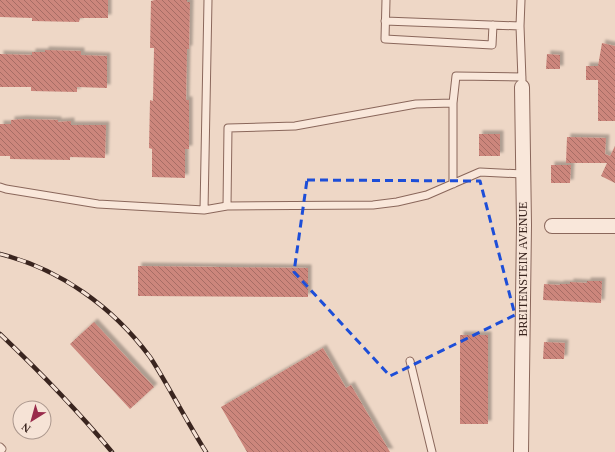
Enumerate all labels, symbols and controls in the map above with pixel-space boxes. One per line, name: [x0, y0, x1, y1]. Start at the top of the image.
street label: BREITENSTEIN AVENUE: [516, 202, 530, 336]
north arrow: [12, 400, 52, 440]
text: N: [19, 421, 33, 435]

